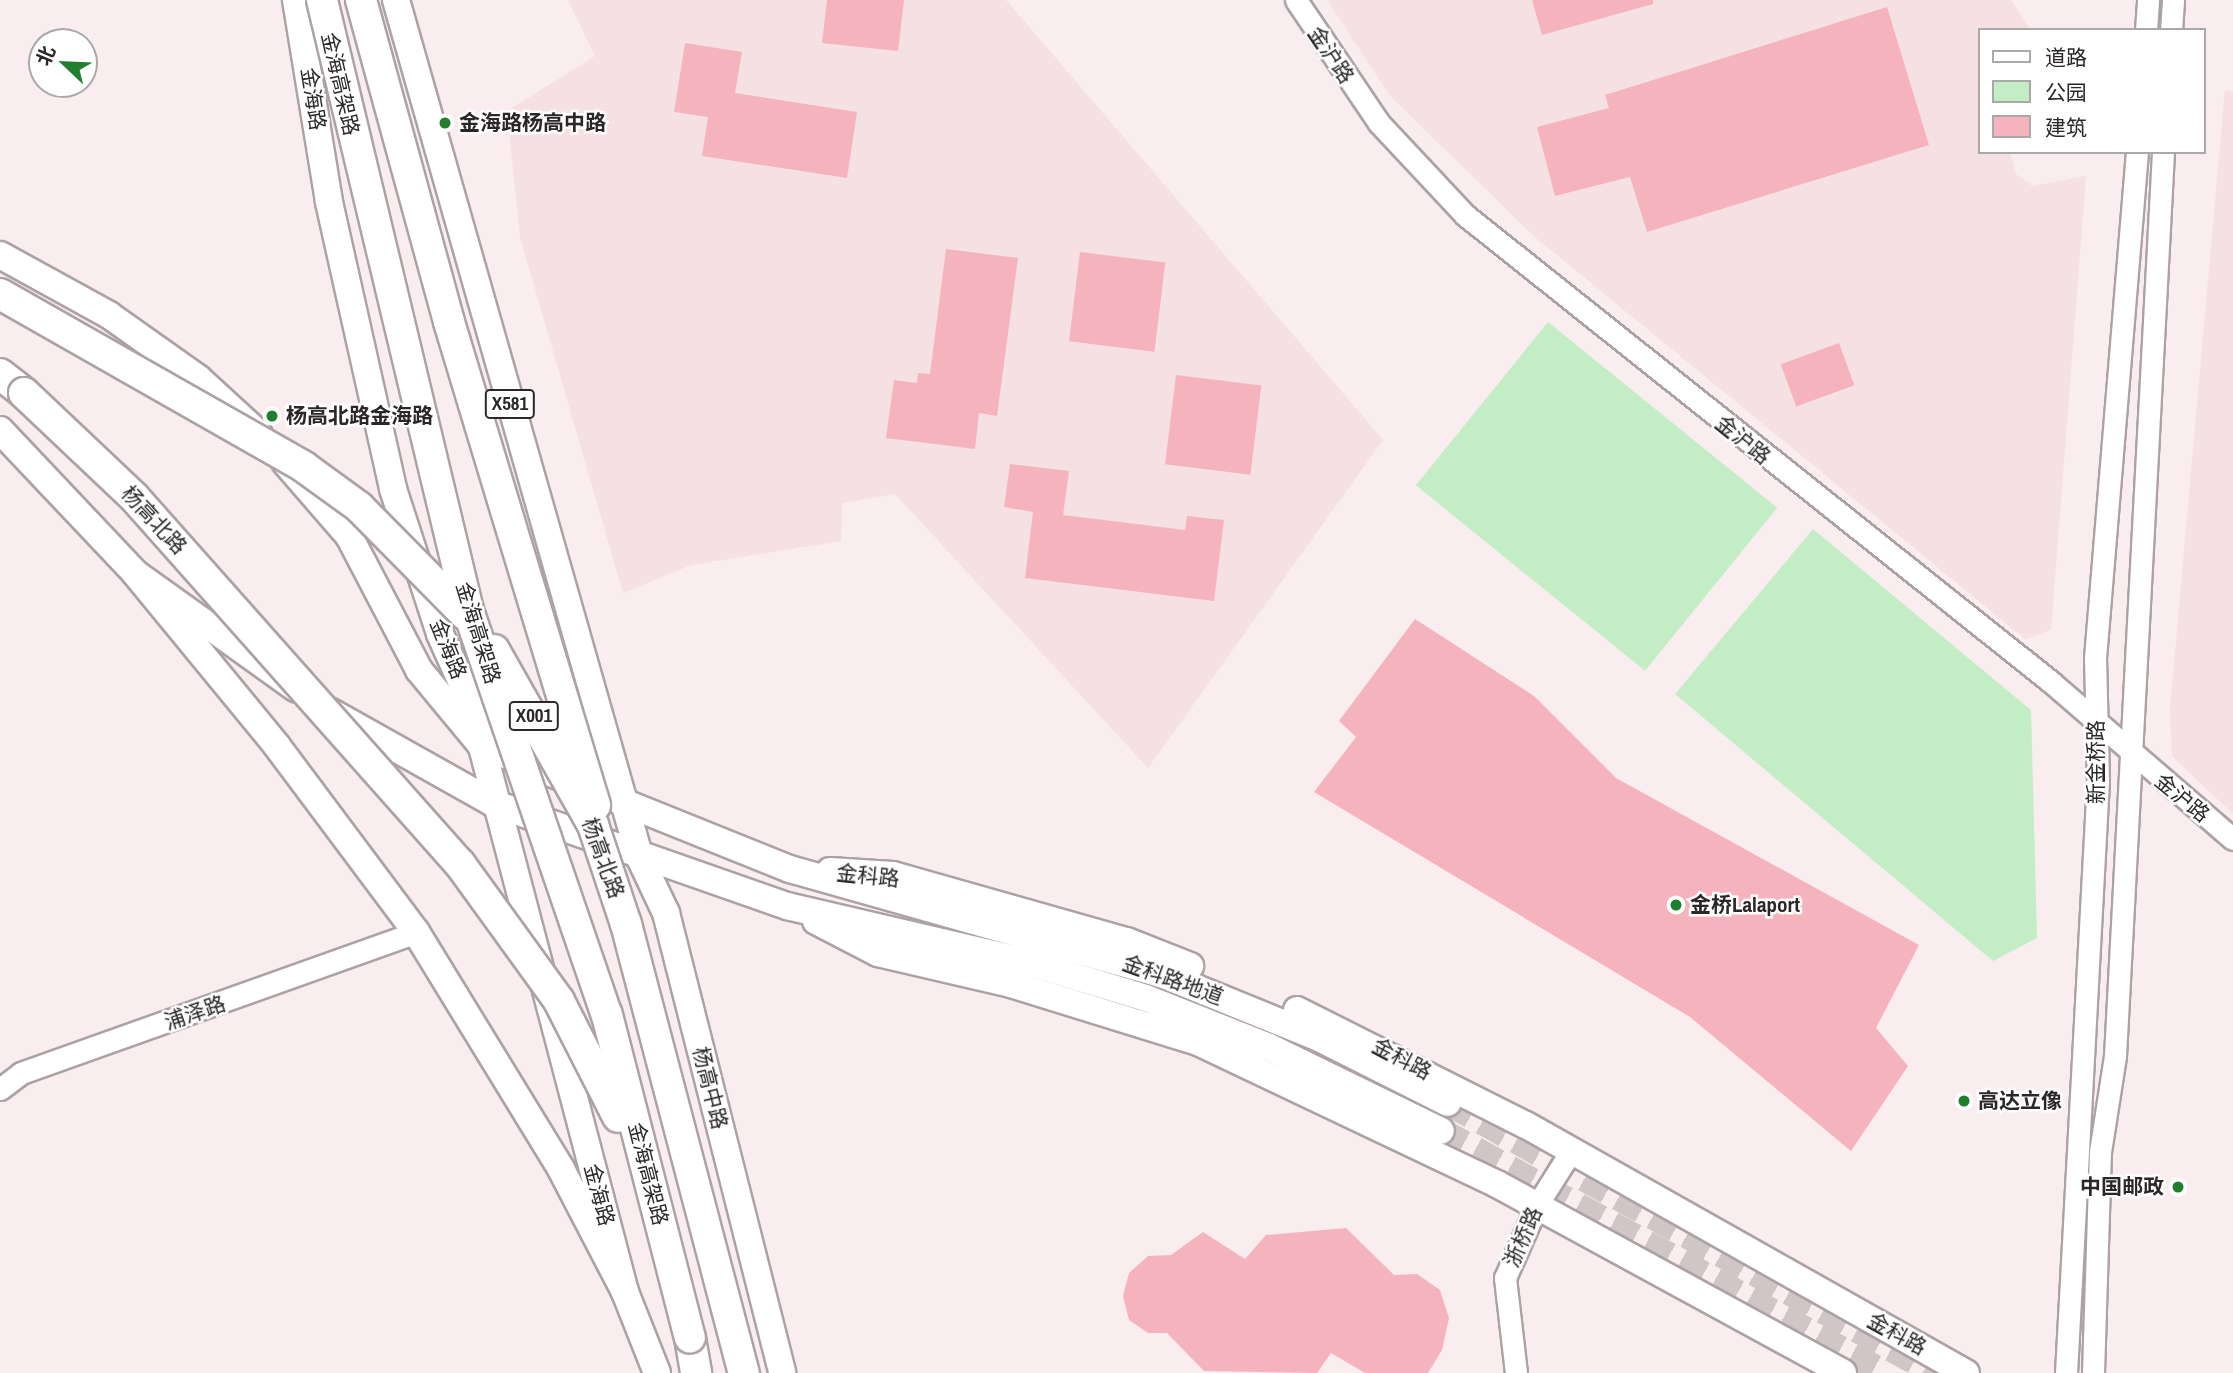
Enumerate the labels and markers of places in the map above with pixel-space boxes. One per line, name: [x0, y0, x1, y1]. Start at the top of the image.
place label: 金海路杨高中路: [459, 110, 606, 136]
marker: 金海路杨高中路: [437, 115, 453, 131]
place label: 杨高北路金海路: [286, 403, 433, 429]
marker: 杨高北路金海路: [264, 408, 280, 424]
place label: 金桥Lalaport: [1690, 892, 1800, 918]
marker: 金桥Lalaport: [1668, 897, 1684, 913]
place label: 高达立像: [1978, 1088, 2062, 1114]
marker: 高达立像: [1956, 1093, 1972, 1109]
place label: 中国邮政: [2080, 1174, 2164, 1200]
marker: 中国邮政: [2170, 1179, 2186, 1195]

